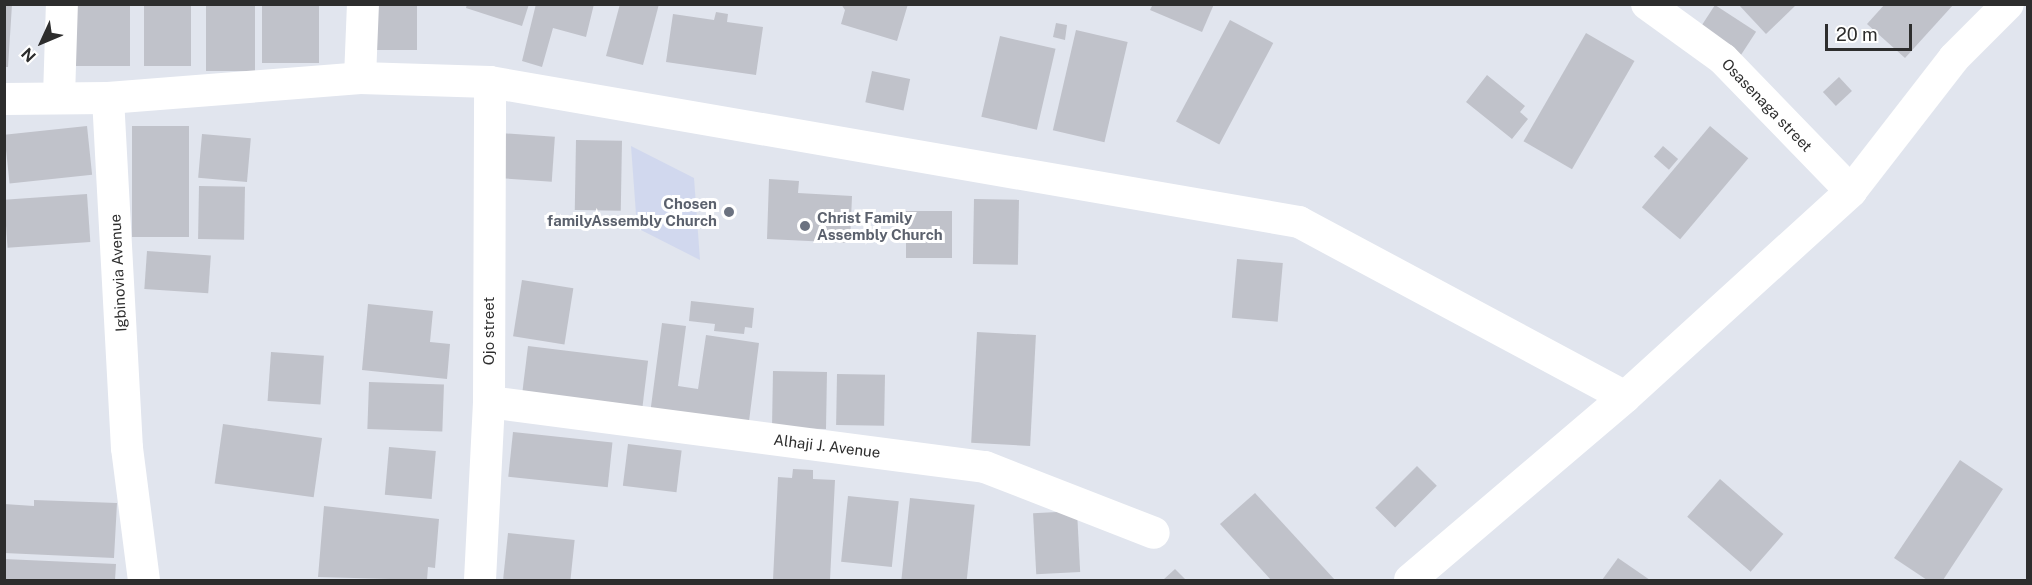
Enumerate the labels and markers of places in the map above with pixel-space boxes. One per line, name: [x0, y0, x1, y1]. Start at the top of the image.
place label: Chosen familyAssembly Church: [547, 194, 717, 229]
marker: Chosen familyAssembly Church: [722, 205, 736, 219]
place label: Christ Family Assembly Church: [817, 208, 943, 243]
marker: Christ Family Assembly Church: [798, 219, 812, 233]

